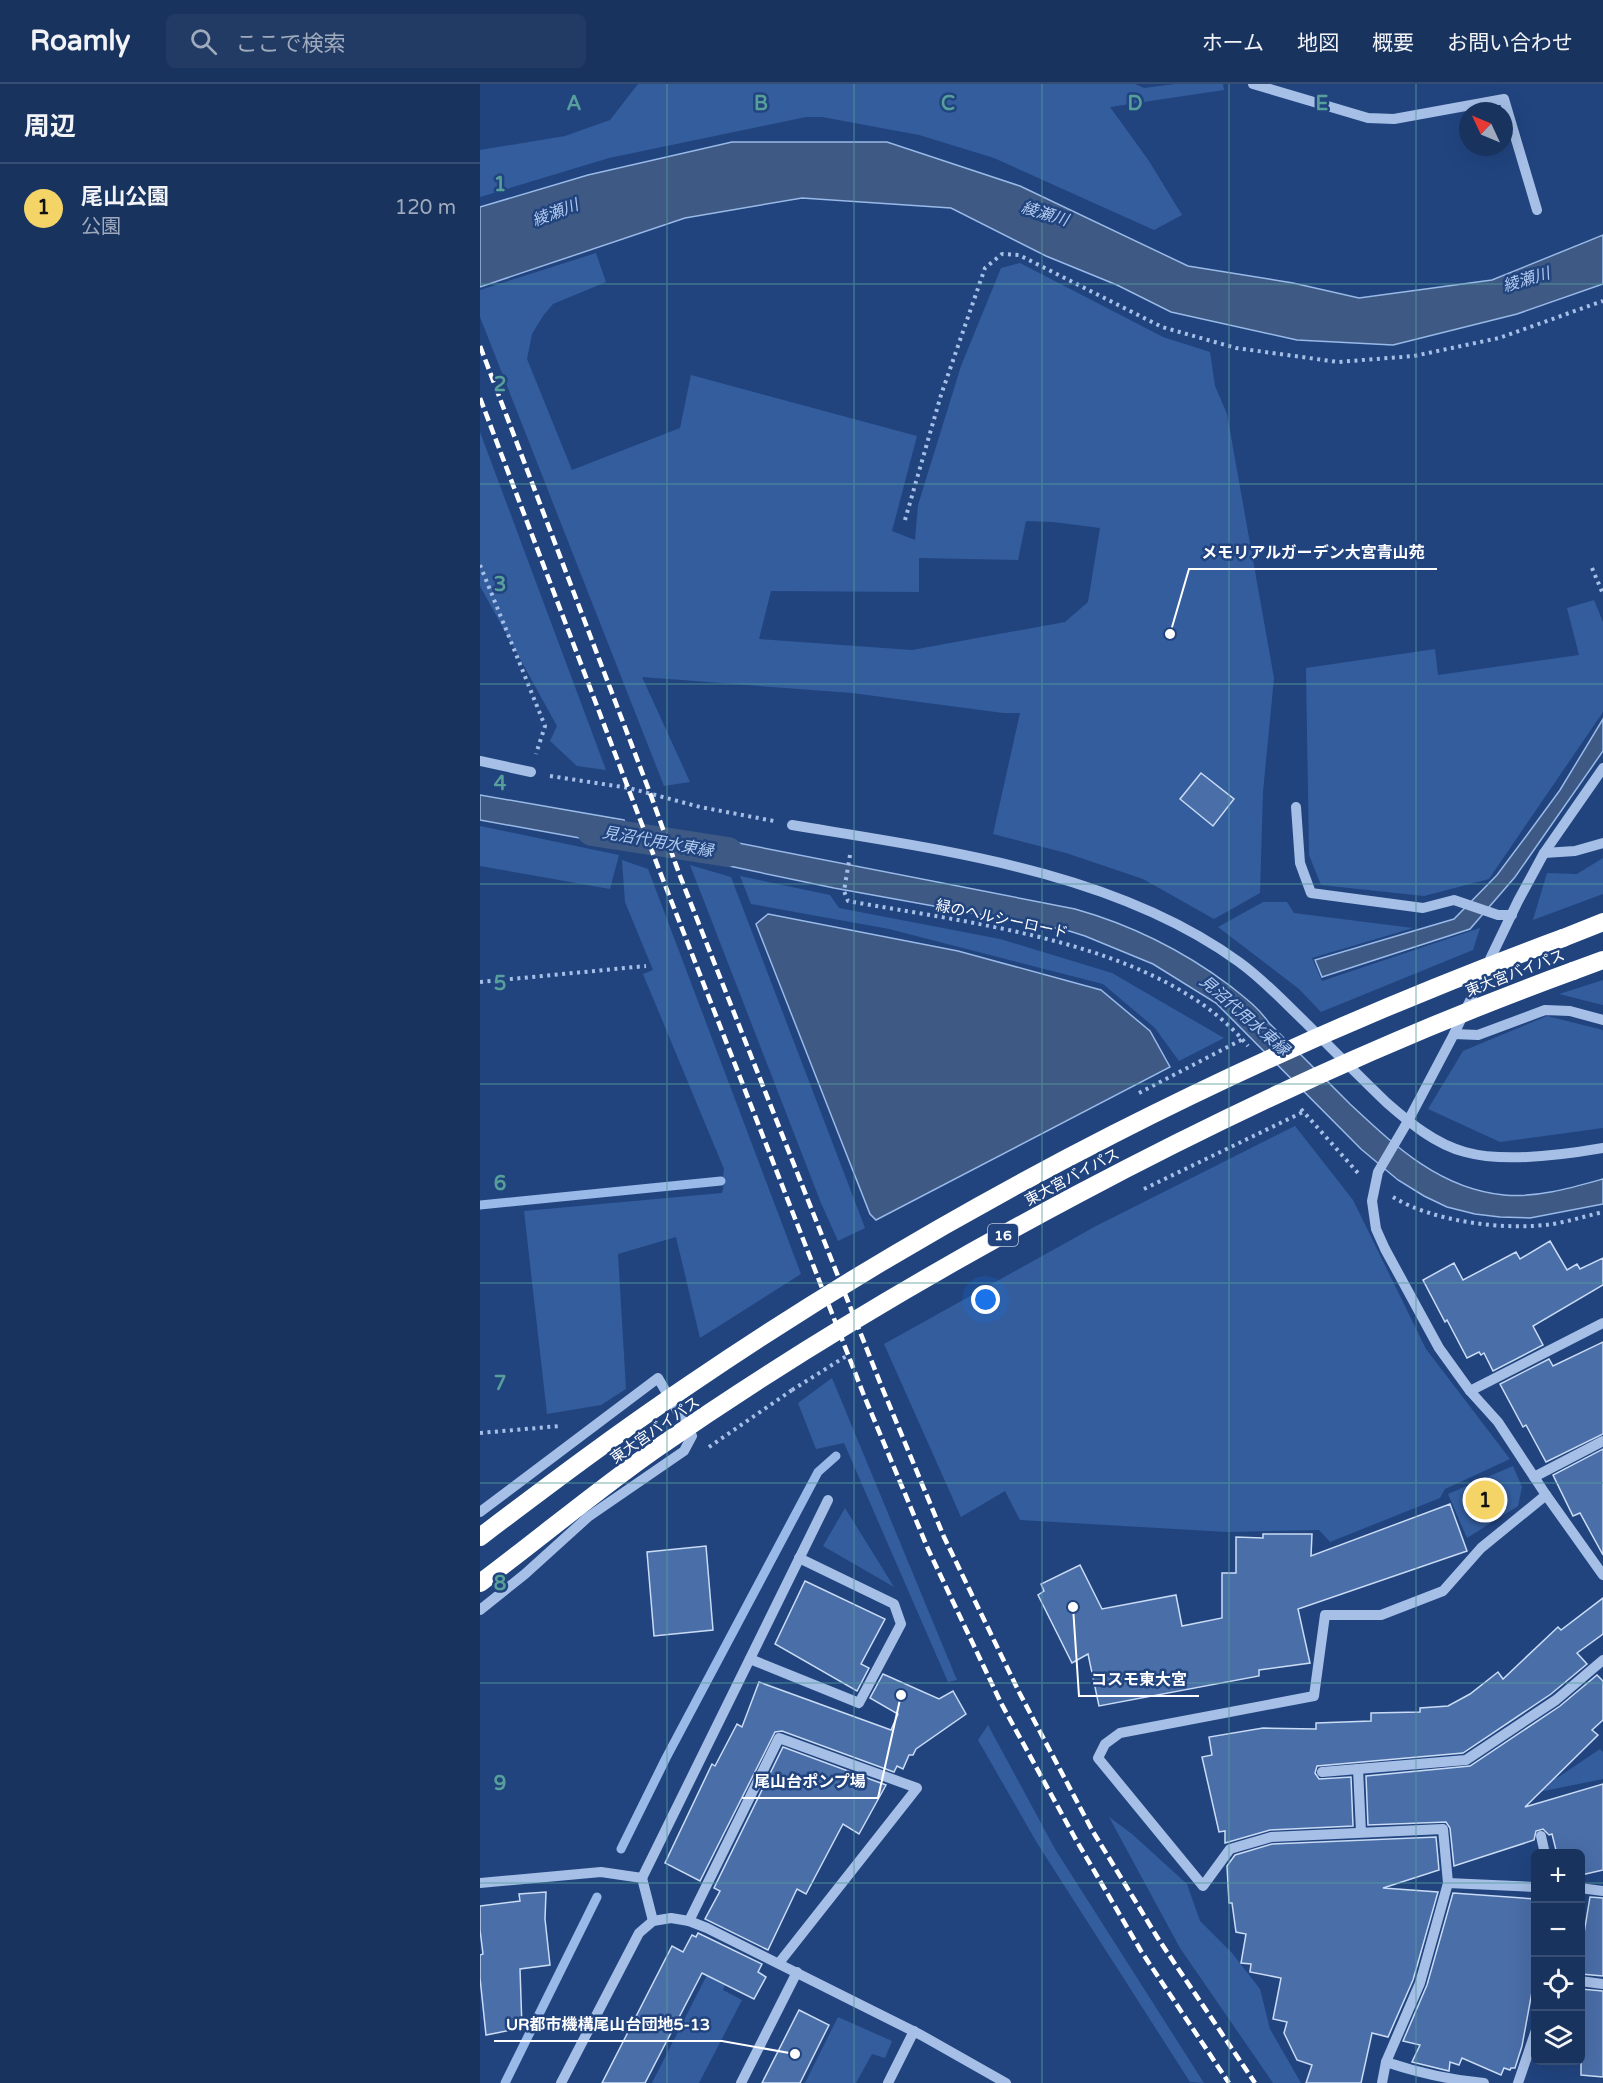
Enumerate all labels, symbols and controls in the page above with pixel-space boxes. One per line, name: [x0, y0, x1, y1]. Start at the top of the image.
search box: [166, 14, 586, 68]
text: Roamly: [30, 24, 130, 58]
icon: search: [187, 25, 220, 58]
text: ここで検索: [235, 31, 345, 57]
text: ホーム: [1202, 31, 1264, 56]
text: 地図: [1297, 31, 1339, 56]
text: 概要: [1372, 31, 1414, 56]
text: お問い合わせ: [1447, 31, 1573, 56]
text: A: [567, 92, 582, 116]
text: B: [754, 92, 768, 116]
text: C: [941, 92, 955, 116]
text: D: [1127, 92, 1143, 116]
text: E: [1316, 92, 1329, 116]
north arrow: [1459, 102, 1513, 156]
text: 周辺: [24, 111, 76, 142]
text: 1: [494, 173, 506, 197]
text: 尾山公園: [81, 184, 169, 210]
water label: 綾瀬川: [529, 194, 583, 231]
text: 1: [37, 196, 50, 220]
text: 120 m: [395, 196, 456, 220]
water label: 綾瀬川: [1019, 197, 1072, 231]
text: 公園: [81, 215, 121, 239]
water label: 綾瀬川: [1500, 263, 1554, 297]
text: 2: [494, 373, 506, 397]
callout: メモリアルガーデン大宮青山苑: [1189, 535, 1437, 569]
text: メモリアルガーデン大宮青山苑: [1201, 543, 1425, 563]
text: 3: [494, 573, 506, 597]
text: 4: [494, 772, 507, 796]
water label: 見沼代用水東縁: [601, 822, 717, 862]
street label: 緑のヘルシーロード: [934, 896, 1070, 942]
street label: 東大宮バイパス: [1463, 946, 1567, 1000]
water label: 見沼代用水東縁: [1196, 971, 1295, 1061]
text: 5: [494, 972, 506, 996]
street label: 東大宮バイパス: [1022, 1144, 1122, 1210]
text: 6: [494, 1172, 506, 1196]
road number: 16: [988, 1224, 1018, 1246]
your location: [971, 1285, 1000, 1314]
text: 7: [494, 1372, 506, 1396]
street label: 東大宮バイパス: [607, 1393, 703, 1467]
pin: 1: [1466, 1478, 1504, 1522]
text: 8: [494, 1572, 506, 1596]
callout: コスモ東大宮: [1079, 1662, 1199, 1696]
text: コスモ東大宮: [1091, 1670, 1187, 1690]
callout: 尾山台ポンプ場: [742, 1764, 878, 1798]
text: 9: [494, 1772, 506, 1796]
text: 尾山台ポンプ場: [754, 1772, 866, 1792]
map controls: [1531, 1849, 1585, 2065]
button: +: [1531, 1849, 1585, 1903]
button: −: [1531, 1903, 1585, 1957]
button: locate: [1531, 1957, 1585, 2011]
callout: UR都市機構尾山台団地5-13: [494, 2007, 722, 2041]
button: layers: [1531, 2011, 1585, 2065]
text: UR都市機構尾山台団地5-13: [506, 2015, 710, 2035]

